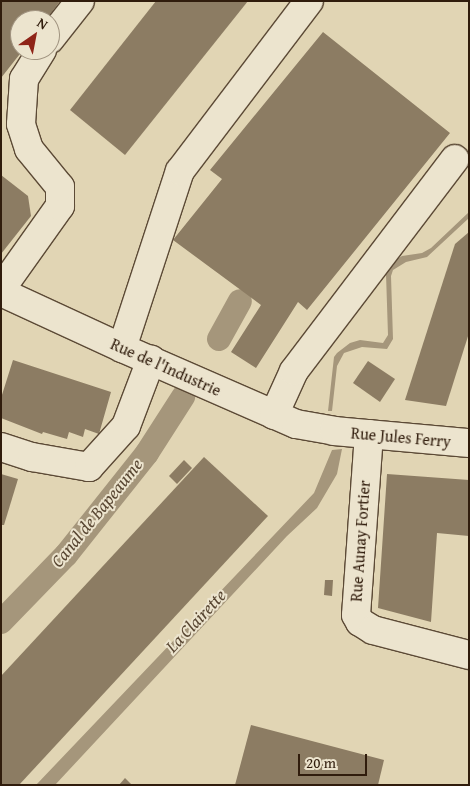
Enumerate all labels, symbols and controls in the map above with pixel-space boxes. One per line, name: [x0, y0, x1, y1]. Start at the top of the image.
north arrow: [10, 10, 60, 60]
text: N: [33, 12, 52, 34]
street label: Rue de l'Industrie: [108, 334, 224, 400]
street label: Rue Jules Ferry: [350, 423, 452, 451]
water label: Canal de Bapeaume: [47, 454, 147, 572]
street label: Rue Aunay Fortier: [346, 480, 374, 602]
water label: La Clairette: [161, 585, 231, 657]
scale bar: [300, 744, 369, 776]
text: 20 m: [306, 752, 336, 773]

